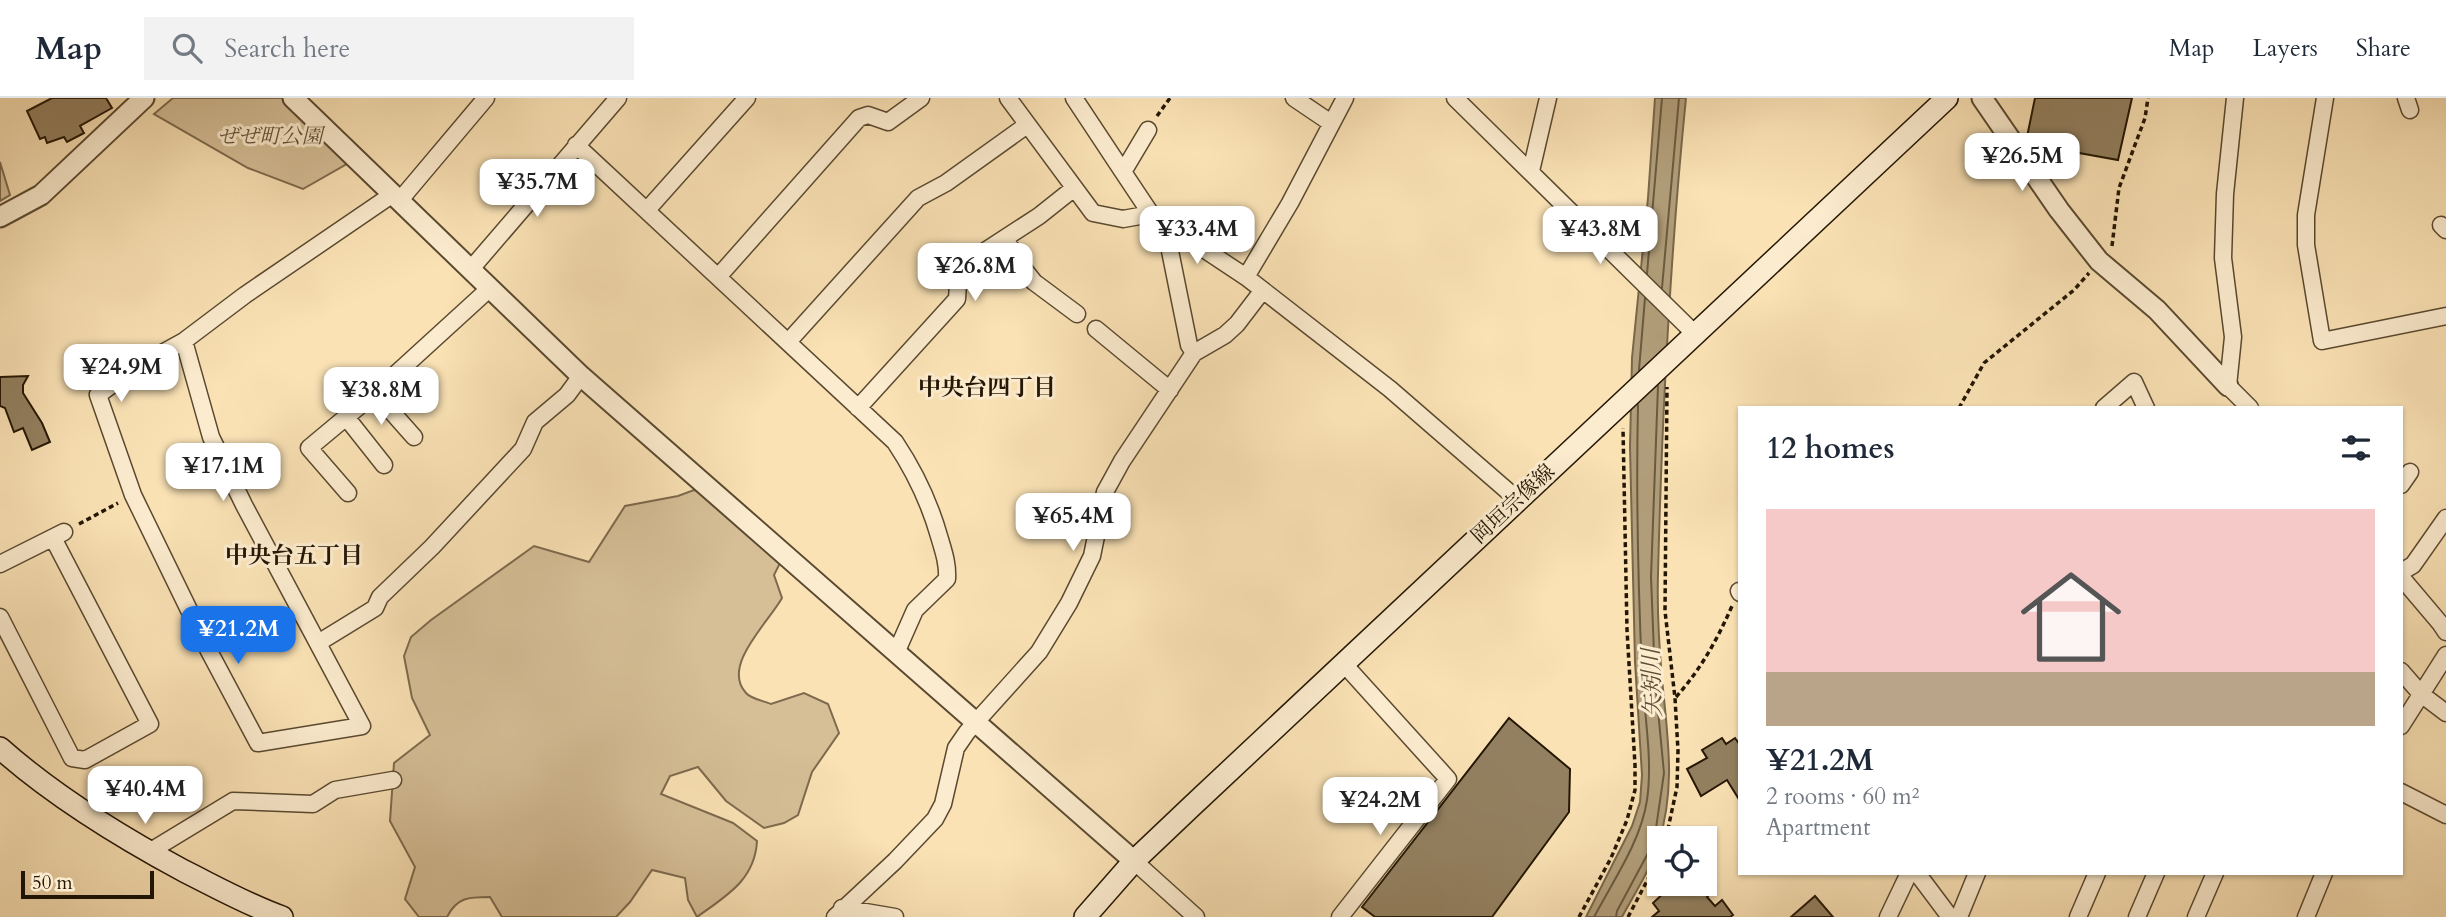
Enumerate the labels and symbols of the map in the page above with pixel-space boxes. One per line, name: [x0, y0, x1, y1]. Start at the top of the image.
park label: ぜぜ町公園: [218, 122, 325, 151]
pin: ¥26.5M: [1965, 134, 2079, 193]
pin: ¥35.7M: [480, 159, 594, 219]
pin: ¥33.4M: [1140, 206, 1254, 266]
pin: ¥43.8M: [1543, 206, 1657, 266]
pin: ¥26.8M: [918, 244, 1032, 303]
pin: ¥24.9M: [64, 344, 178, 404]
pin: ¥38.8M: [324, 368, 438, 427]
district label: 中央台四丁目: [918, 372, 1056, 403]
pin: ¥17.1M: [166, 444, 280, 503]
street label: 岡垣宗像線: [1465, 458, 1561, 550]
pin: ¥65.4M: [1016, 494, 1130, 553]
district label: 中央台五丁目: [225, 540, 363, 571]
pin: ¥21.2M: [181, 606, 295, 666]
water label: 矢矧川: [1635, 645, 1669, 718]
pin: ¥40.4M: [88, 766, 202, 826]
pin: ¥24.2M: [1323, 778, 1437, 837]
scale bar: [21, 868, 154, 900]

